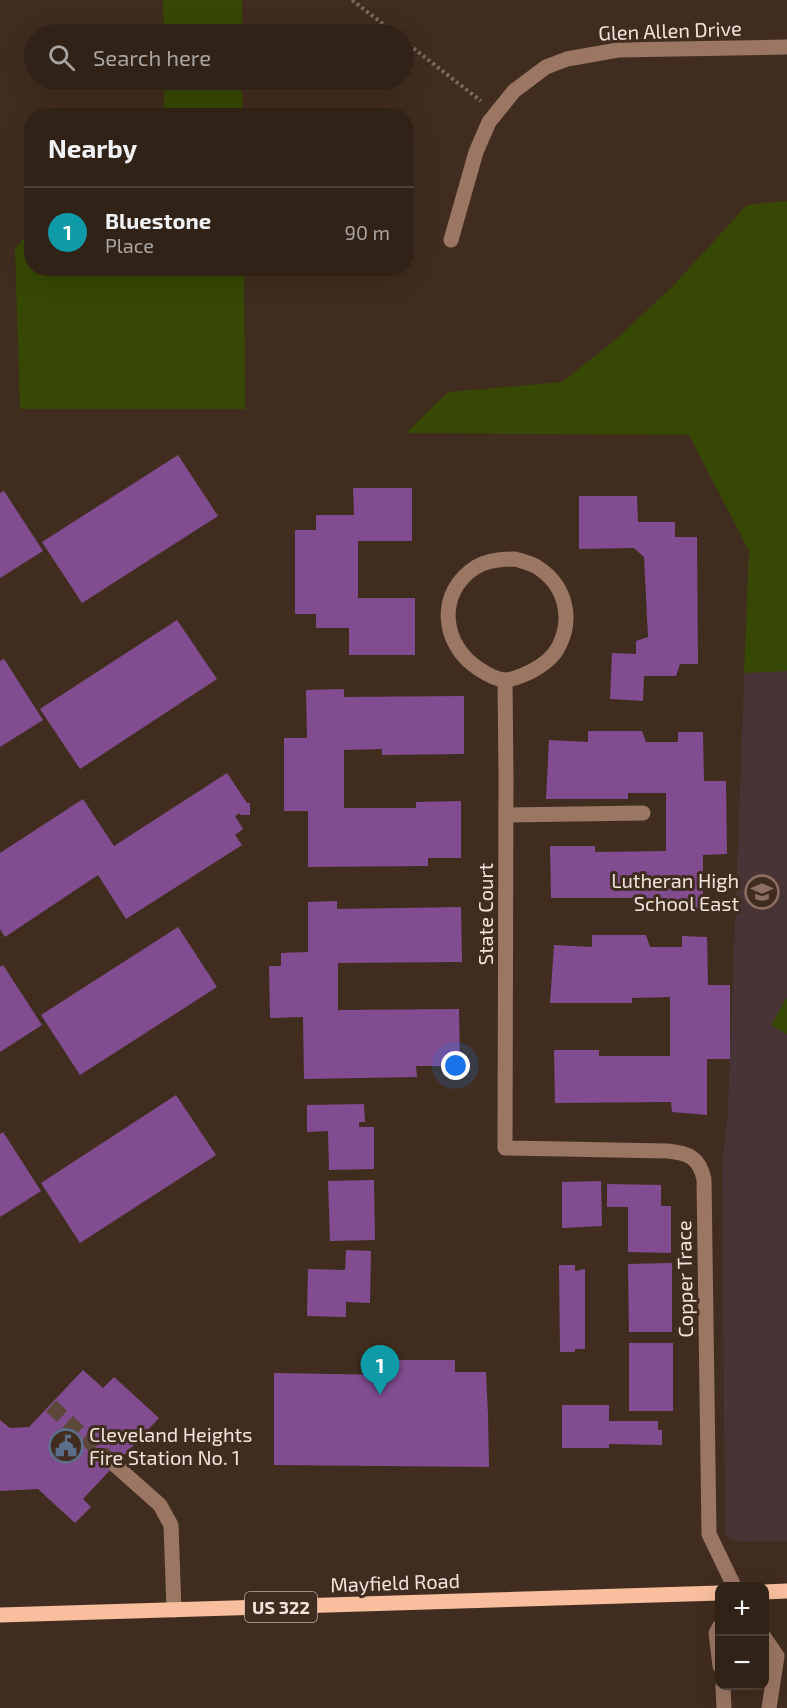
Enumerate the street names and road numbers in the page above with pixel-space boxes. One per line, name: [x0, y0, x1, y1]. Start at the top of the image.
street label: Glen Allen Drive: [598, 16, 742, 44]
street label: State Court: [473, 862, 497, 965]
street label: Copper Trace: [671, 1220, 697, 1338]
street label: Mayfield Road: [330, 1568, 460, 1596]
road number: US 322: [245, 1592, 317, 1622]

